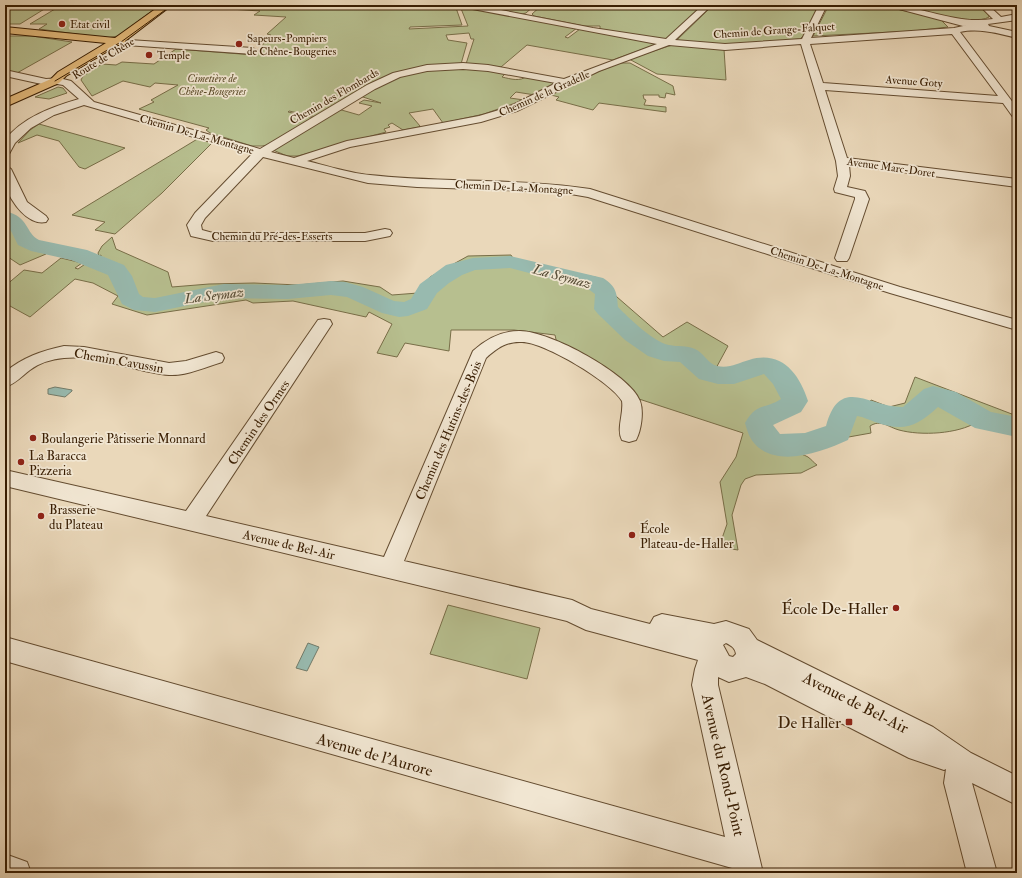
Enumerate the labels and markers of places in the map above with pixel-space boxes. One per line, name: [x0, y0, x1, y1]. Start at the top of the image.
place label: Etat civil: [70, 18, 110, 31]
marker: Etat civil: [57, 19, 67, 29]
place label: Sapeurs-Pompiers de Chêne-Bougeries: [247, 32, 336, 58]
marker: Sapeurs-Pompiers de Chêne-Bougeries: [234, 39, 244, 49]
place label: Temple: [157, 49, 190, 63]
marker: Temple: [144, 50, 154, 60]
place label: Boulangerie Pâtisserie Monnard: [41, 431, 206, 447]
marker: Boulangerie Pâtisserie Monnard: [28, 433, 38, 443]
place label: La Baracca Pizzeria: [29, 448, 87, 479]
marker: La Baracca Pizzeria: [16, 457, 26, 467]
place label: Brasserie du Plateau: [49, 502, 103, 533]
marker: Brasserie du Plateau: [36, 511, 46, 521]
place label: École Plateau-de-Haller: [640, 520, 734, 552]
marker: École Plateau-de-Haller: [627, 530, 637, 540]
place label: École De-Haller: [781, 598, 888, 619]
marker: École De-Haller: [891, 603, 901, 613]
place label: De Haller: [777, 713, 841, 733]
marker: De Haller: [844, 717, 854, 727]

